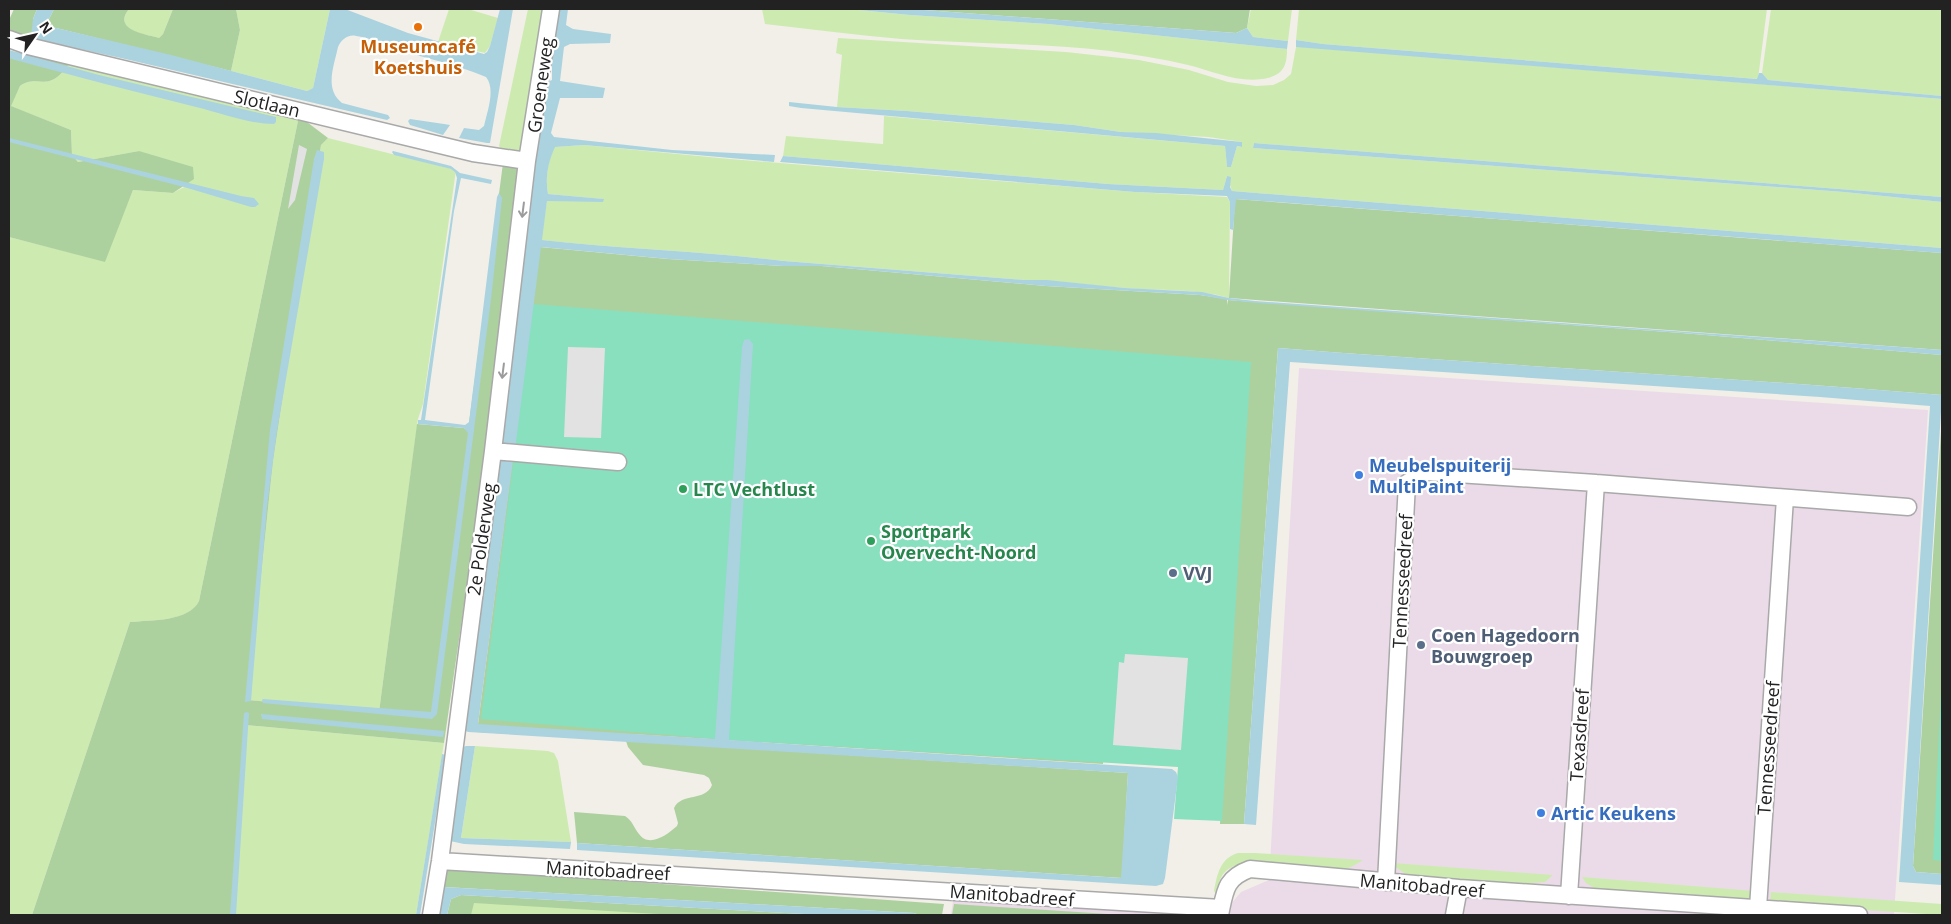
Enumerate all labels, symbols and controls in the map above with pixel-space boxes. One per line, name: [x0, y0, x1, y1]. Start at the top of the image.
north arrow: [10, 10, 60, 60]
text: N: [35, 17, 57, 37]
marker: Museumcafé Koetshuis: [412, 21, 424, 33]
place label: Museumcafé Koetshuis: [360, 34, 476, 79]
street label: Groeneweg: [521, 35, 559, 134]
street label: Slotlaan: [232, 84, 302, 122]
one-way arrow: [518, 202, 528, 218]
one-way arrow: [498, 363, 508, 379]
place label: Meubelspuiterij MultiPaint: [1369, 453, 1511, 498]
marker: Meubelspuiterij MultiPaint: [1353, 469, 1365, 481]
place label: LTC Vechtlust: [693, 477, 815, 501]
street label: 2e Polderweg: [461, 481, 501, 597]
marker: LTC Vechtlust: [677, 483, 689, 495]
street label: Tennesseedreef: [1387, 512, 1418, 649]
place label: Sportpark Overvecht-Noord: [881, 519, 1036, 564]
marker: Sportpark Overvecht-Noord: [865, 535, 877, 547]
place label: VVJ: [1183, 561, 1212, 585]
marker: VVJ: [1167, 567, 1179, 579]
place label: Coen Hagedoorn Bouwgroep: [1431, 623, 1580, 668]
marker: Coen Hagedoorn Bouwgroep: [1415, 639, 1427, 651]
street label: Tennesseedreef: [1751, 679, 1785, 816]
street label: Texasdreef: [1564, 687, 1594, 782]
place label: Artic Keukens: [1551, 801, 1676, 825]
marker: Artic Keukens: [1535, 807, 1547, 819]
street label: Manitobadreef: [545, 855, 672, 885]
street label: Manitobadreef: [1359, 868, 1486, 902]
street label: Manitobadreef: [949, 879, 1076, 911]

